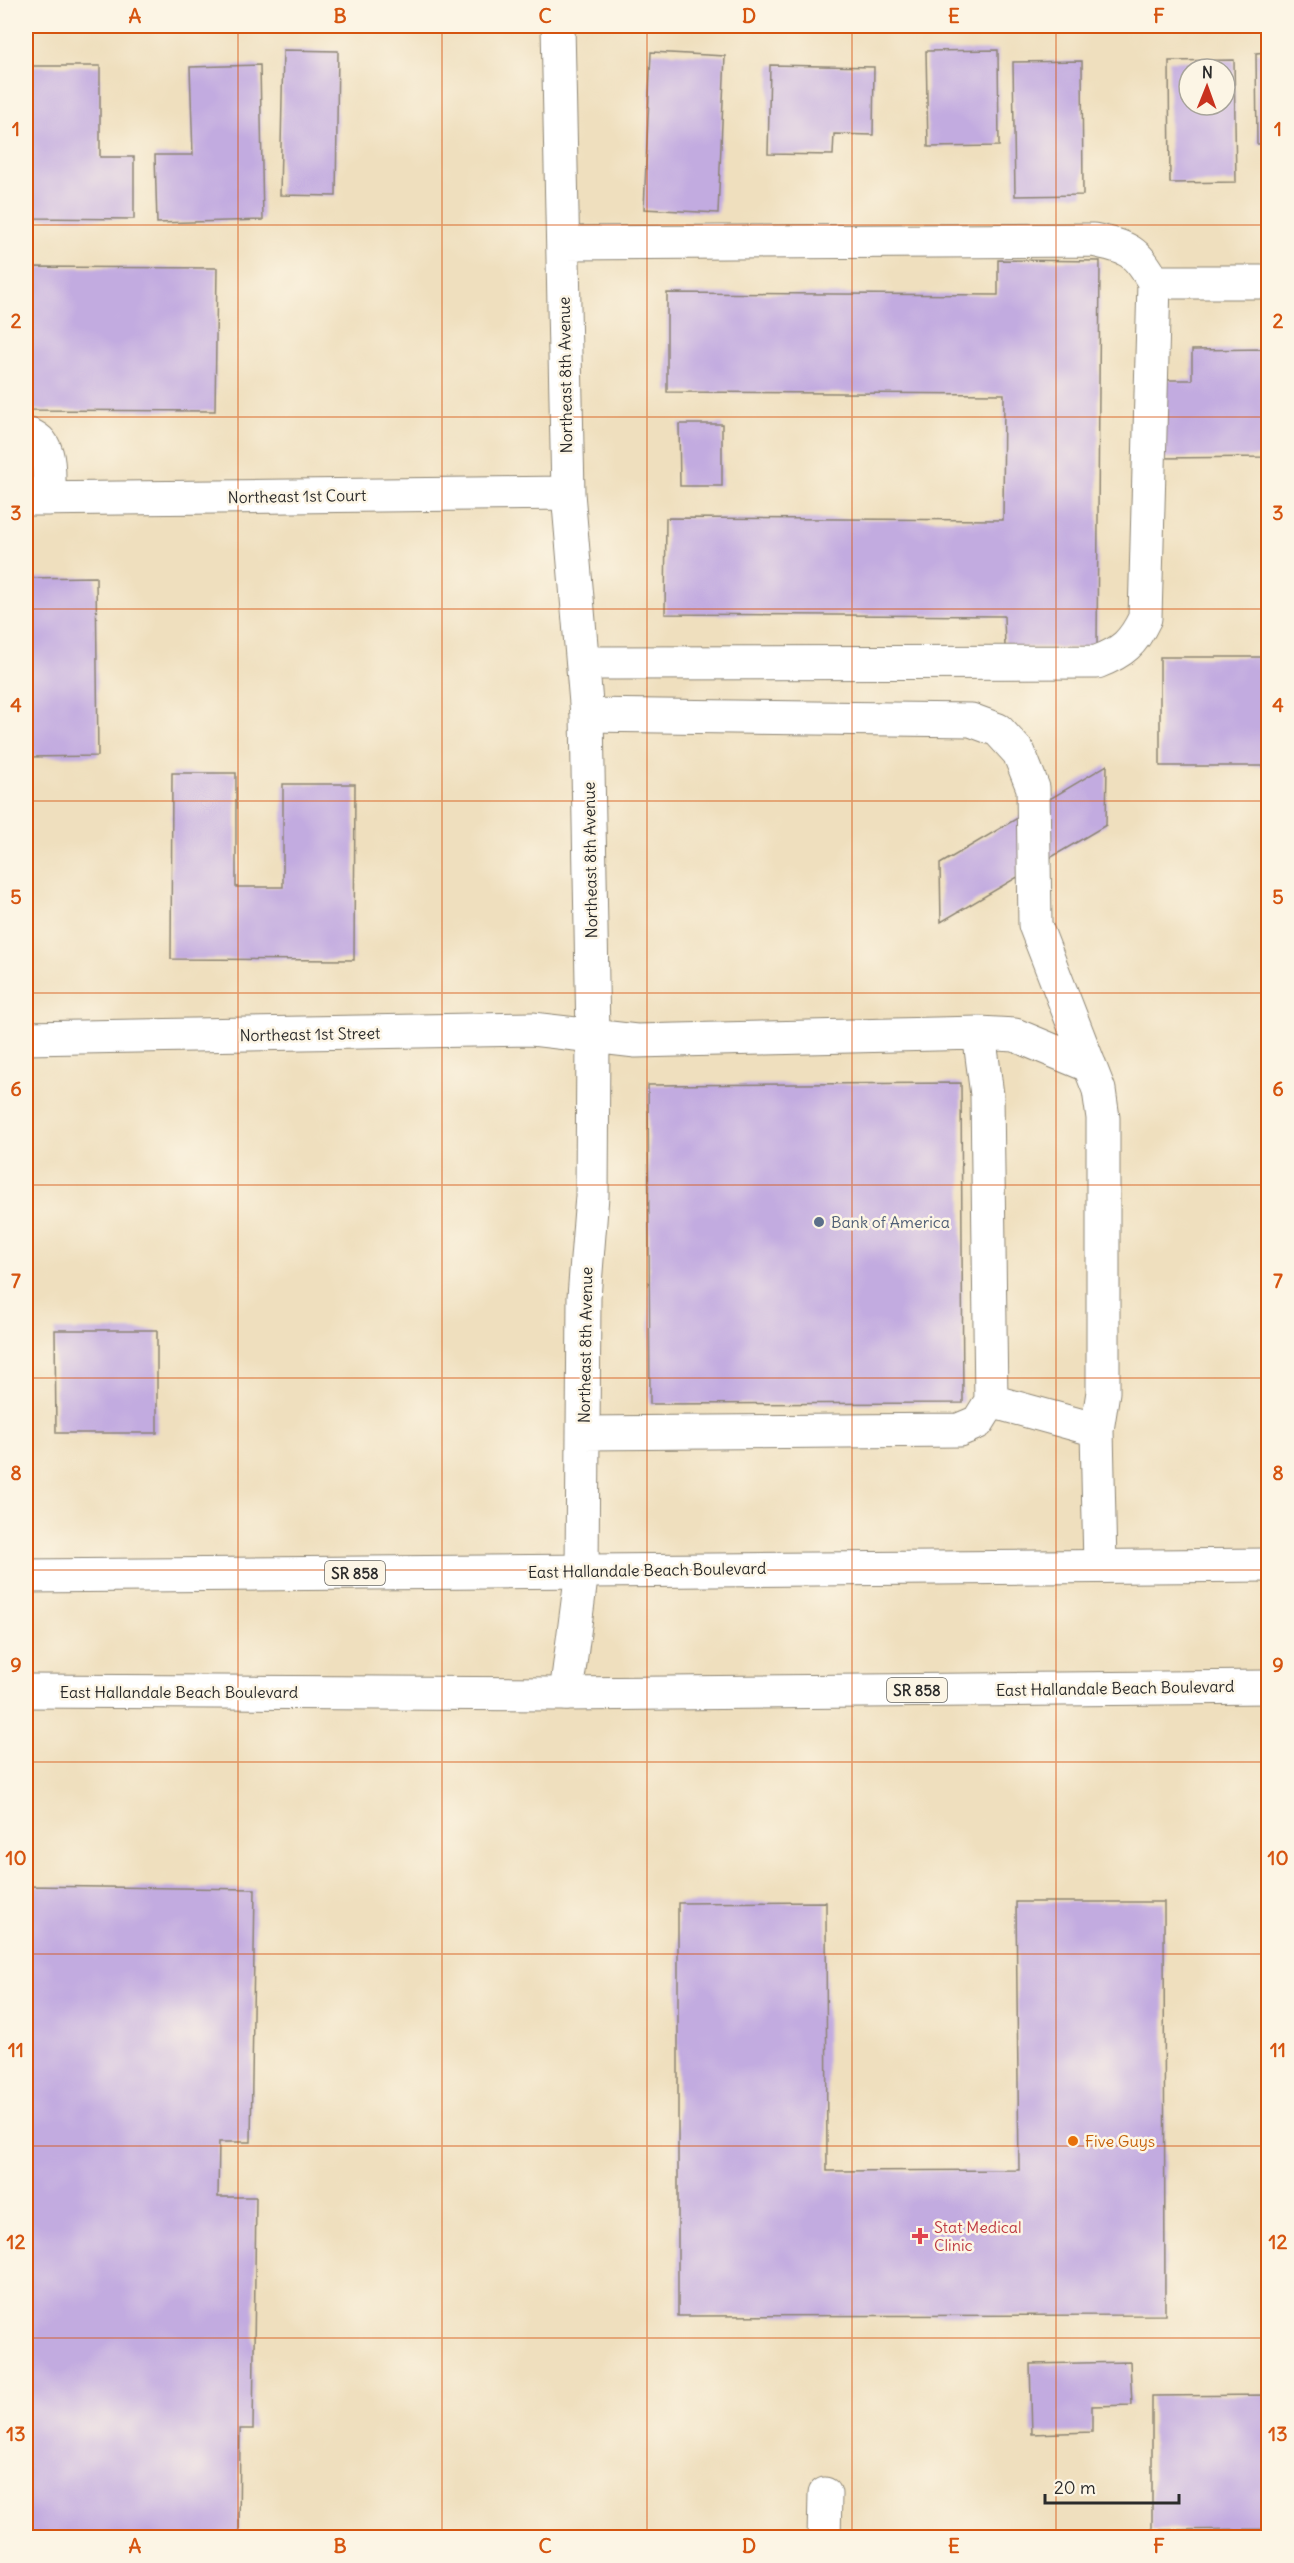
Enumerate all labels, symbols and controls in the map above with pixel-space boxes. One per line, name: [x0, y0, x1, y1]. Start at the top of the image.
text: A: [129, 3, 142, 28]
text: B: [333, 3, 347, 28]
text: C: [538, 3, 552, 28]
text: D: [742, 3, 756, 28]
text: E: [948, 3, 960, 28]
text: F: [1153, 3, 1165, 28]
north arrow: [1177, 57, 1237, 117]
text: N: [1202, 62, 1213, 82]
text: 1: [12, 116, 20, 141]
text: 1: [1274, 116, 1282, 141]
street label: Northeast 8th Avenue: [554, 297, 576, 453]
text: 2: [11, 308, 22, 333]
text: 2: [1273, 308, 1284, 333]
street label: Northeast 1st Court: [227, 485, 367, 507]
text: 3: [10, 500, 22, 525]
text: 3: [1272, 500, 1284, 525]
text: 4: [10, 692, 22, 717]
text: 4: [1272, 692, 1284, 717]
street label: Northeast 8th Avenue: [579, 782, 601, 938]
text: 5: [10, 884, 22, 909]
text: 5: [1272, 884, 1284, 909]
street label: Northeast 1st Street: [239, 1023, 381, 1045]
text: 6: [10, 1076, 22, 1101]
text: 6: [1272, 1076, 1284, 1101]
place label: Bank of America: [831, 1212, 950, 1232]
marker: Bank of America: [812, 1215, 826, 1229]
street label: Northeast 8th Avenue: [574, 1267, 596, 1423]
text: 7: [11, 1268, 21, 1293]
text: 7: [1273, 1268, 1283, 1293]
text: 8: [10, 1460, 22, 1485]
text: 8: [1272, 1460, 1284, 1485]
street label: East Hallandale Beach Boulevard: [528, 1558, 766, 1582]
road number: SR 858: [325, 1561, 385, 1585]
text: 9: [10, 1652, 22, 1677]
text: 9: [1272, 1652, 1284, 1677]
street label: East Hallandale Beach Boulevard: [996, 1676, 1234, 1700]
road number: SR 858: [887, 1678, 947, 1702]
street label: East Hallandale Beach Boulevard: [60, 1682, 298, 1702]
text: 10: [5, 1845, 27, 1870]
text: 10: [1267, 1845, 1289, 1870]
text: 11: [8, 2037, 24, 2062]
text: 11: [1270, 2037, 1286, 2062]
place label: Five Guys: [1085, 2131, 1155, 2151]
marker: Five Guys: [1066, 2134, 1080, 2148]
place label: Stat Medical Clinic: [934, 2217, 1022, 2255]
marker: Stat Medical Clinic: [911, 2227, 929, 2245]
text: 12: [7, 2229, 25, 2254]
text: 12: [1269, 2229, 1287, 2254]
text: 13: [6, 2421, 26, 2446]
text: 13: [1268, 2421, 1288, 2446]
scale bar: [1045, 2467, 1178, 2505]
text: 20 m: [1054, 2476, 1096, 2499]
text: A: [129, 2533, 142, 2558]
text: B: [333, 2533, 347, 2558]
text: C: [538, 2533, 552, 2558]
text: D: [742, 2533, 756, 2558]
text: E: [948, 2533, 960, 2558]
text: F: [1153, 2533, 1165, 2558]

